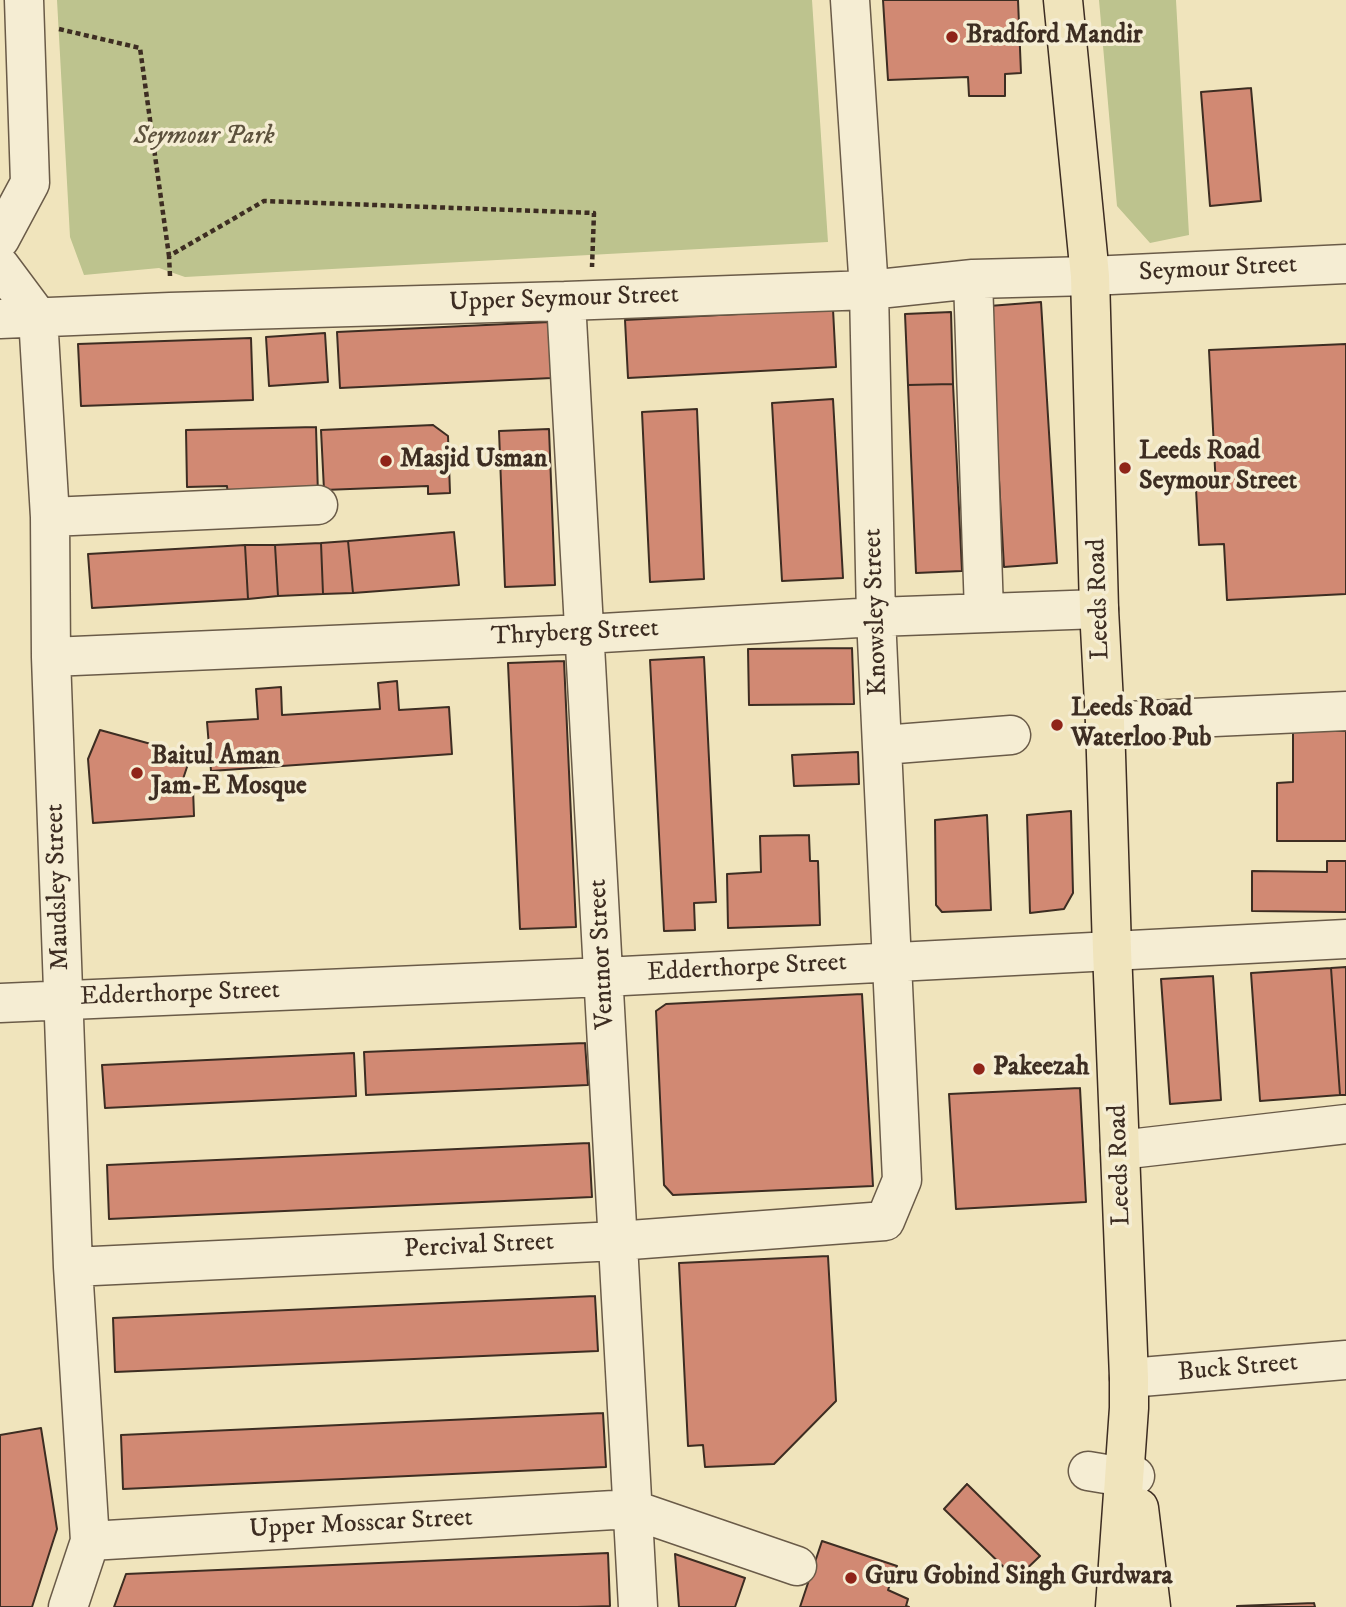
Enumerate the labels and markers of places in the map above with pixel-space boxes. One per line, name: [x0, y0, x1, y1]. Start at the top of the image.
place label: Bradford Mandir: [966, 21, 1143, 53]
marker: Bradford Mandir: [944, 29, 960, 45]
place label: Leeds Road Seymour Street: [1139, 437, 1297, 498]
place label: Masjid Usman: [400, 445, 547, 477]
marker: Masjid Usman: [378, 453, 394, 469]
marker: Leeds Road Seymour Street: [1117, 460, 1133, 476]
place label: Leeds Road Waterloo Pub: [1071, 694, 1211, 756]
marker: Leeds Road Waterloo Pub: [1049, 717, 1065, 733]
place label: Baitul Aman Jam-E Mosque: [151, 742, 307, 804]
marker: Baitul Aman Jam-E Mosque: [129, 765, 145, 781]
place label: Pakeezah: [993, 1053, 1089, 1085]
marker: Pakeezah: [971, 1061, 987, 1077]
place label: Guru Gobind Singh Gurdwara: [865, 1562, 1173, 1594]
marker: Guru Gobind Singh Gurdwara: [843, 1570, 859, 1586]

